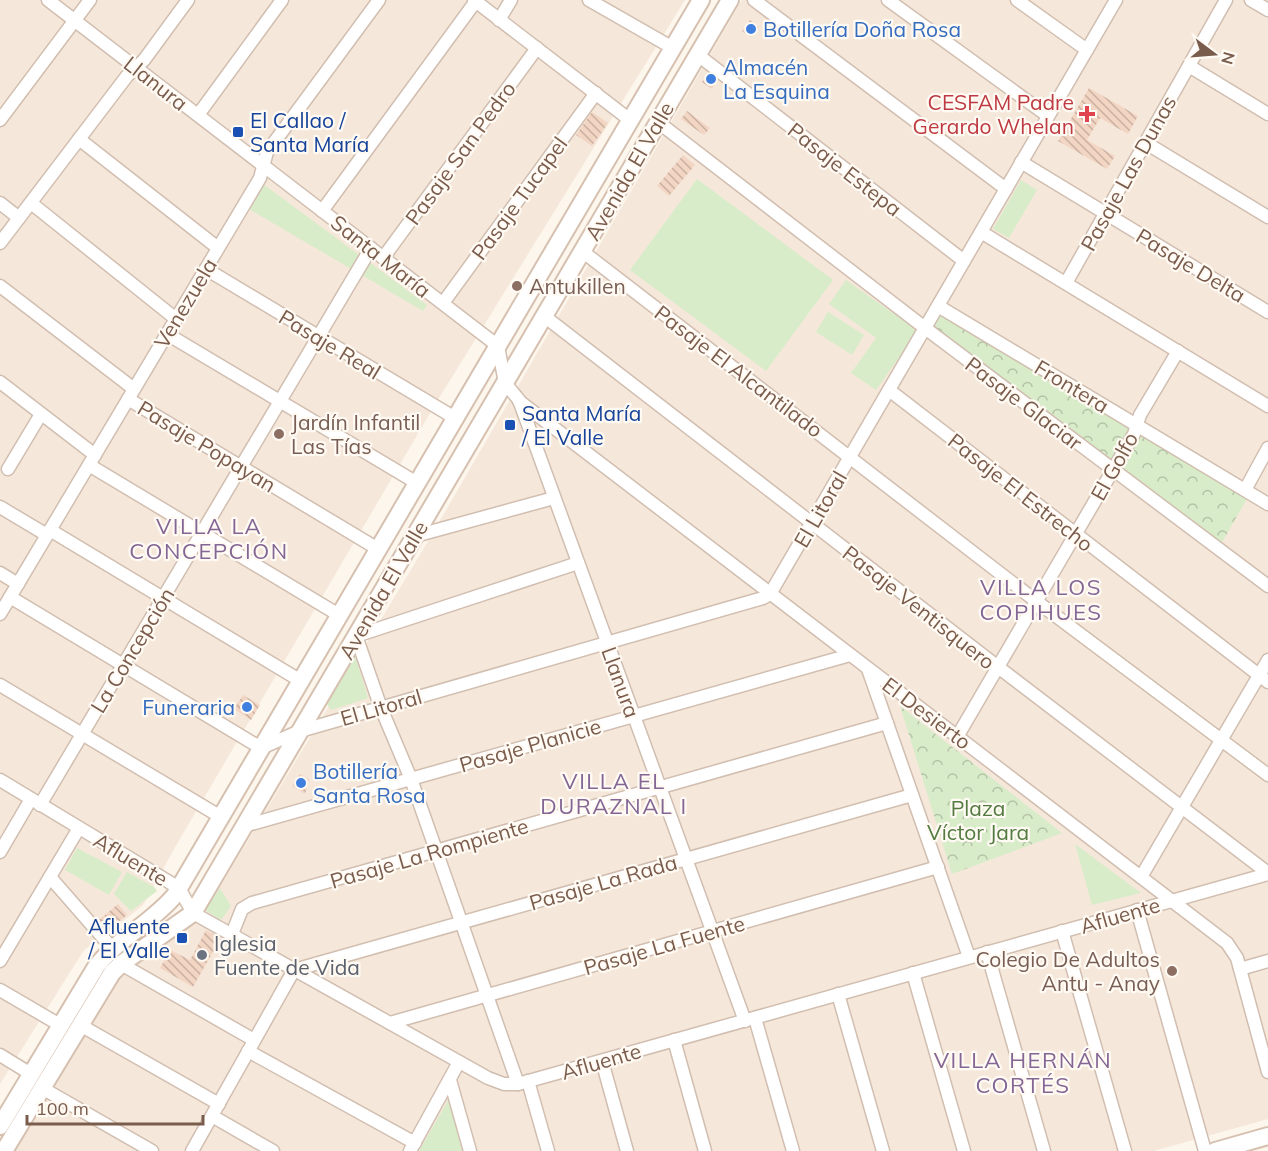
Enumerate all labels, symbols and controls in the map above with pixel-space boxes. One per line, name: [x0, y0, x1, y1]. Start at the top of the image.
place label: Botillería Doña Rosa: [763, 16, 961, 42]
marker: Botillería Doña Rosa: [744, 22, 758, 36]
north arrow: [1184, 24, 1244, 84]
street label: Llanura: [119, 50, 193, 116]
text: N: [1217, 50, 1240, 67]
place label: Almacén La Esquina: [723, 54, 830, 104]
marker: Almacén La Esquina: [704, 72, 718, 86]
street label: Pasaje San Pedro: [399, 76, 521, 230]
place label: CESFAM Padre Gerardo Whelan: [913, 89, 1074, 139]
street label: Pasaje Las Dunas: [1075, 91, 1181, 255]
street label: Avenida El Valle: [579, 97, 679, 245]
marker: CESFAM Padre Gerardo Whelan: [1078, 105, 1096, 123]
place label: El Callao / Santa María: [250, 107, 369, 157]
street label: Pasaje Estepa: [783, 117, 907, 221]
marker: El Callao / Santa María: [231, 125, 245, 139]
street label: Pasaje Tucapel: [466, 131, 572, 265]
street label: Santa María: [326, 209, 436, 303]
street label: Pasaje Delta: [1132, 222, 1250, 308]
street label: Venezuela: [148, 253, 222, 353]
place label: Antukillen: [529, 273, 626, 299]
marker: Antukillen: [510, 279, 524, 293]
street label: Pasaje El Alcantilado: [650, 299, 828, 443]
street label: Pasaje Real: [274, 303, 386, 385]
street label: Pasaje Glaciar: [961, 351, 1088, 456]
street label: Frontera: [1030, 354, 1114, 418]
street label: Pasaje Popayan: [133, 394, 281, 498]
place label: Santa María / El Valle: [521, 400, 641, 450]
place label: Jardín Infantil Las Tías: [291, 409, 420, 459]
marker: Santa María / El Valle: [503, 418, 517, 432]
marker: Jardín Infantil Las Tías: [272, 427, 286, 441]
street label: Pasaje El Estrecho: [943, 427, 1099, 557]
street label: El Golfo: [1085, 427, 1143, 505]
street label: El Litoral: [788, 466, 852, 552]
district label: VILLA LA CONCEPCIÓN: [129, 512, 289, 565]
street label: Avenida El Valle: [333, 516, 433, 664]
street label: Pasaje Ventisquero: [838, 539, 1000, 675]
district label: VILLA LOS COPIHUES: [980, 573, 1102, 626]
street label: La Concepción: [84, 583, 180, 717]
street label: Llanura: [596, 643, 646, 721]
street label: El Desierto: [878, 671, 976, 755]
street label: El Litoral: [337, 683, 425, 731]
place label: Funeraria: [142, 694, 235, 720]
marker: Funeraria: [240, 700, 254, 714]
street label: Pasaje Planicie: [456, 712, 604, 778]
place label: Botillería Santa Rosa: [313, 758, 426, 808]
district label: VILLA EL DURAZNAL I: [540, 767, 688, 820]
marker: Botillería Santa Rosa: [294, 776, 308, 790]
park label: Plaza Víctor Jara: [927, 795, 1029, 845]
street label: Pasaje La Rompiente: [327, 812, 531, 894]
street label: Afluente: [89, 827, 173, 891]
street label: Pasaje La Rada: [526, 848, 680, 916]
street label: Afluente: [1077, 891, 1163, 939]
street label: Pasaje La Fuente: [580, 910, 748, 980]
place label: Afluente / El Valle: [87, 913, 170, 963]
place label: Iglesia Fuente de Vida: [214, 930, 360, 980]
marker: Afluente / El Valle: [175, 931, 189, 945]
place label: Colegio De Adultos Antu - Anay: [976, 946, 1160, 996]
marker: Iglesia Fuente de Vida: [195, 948, 209, 962]
marker: Colegio De Adultos Antu - Anay: [1165, 964, 1179, 978]
street label: Afluente: [558, 1037, 644, 1085]
district label: VILLA HERNÁN CORTÉS: [934, 1046, 1112, 1099]
scale bar: [27, 1088, 202, 1126]
text: 100 m: [36, 1097, 89, 1120]

